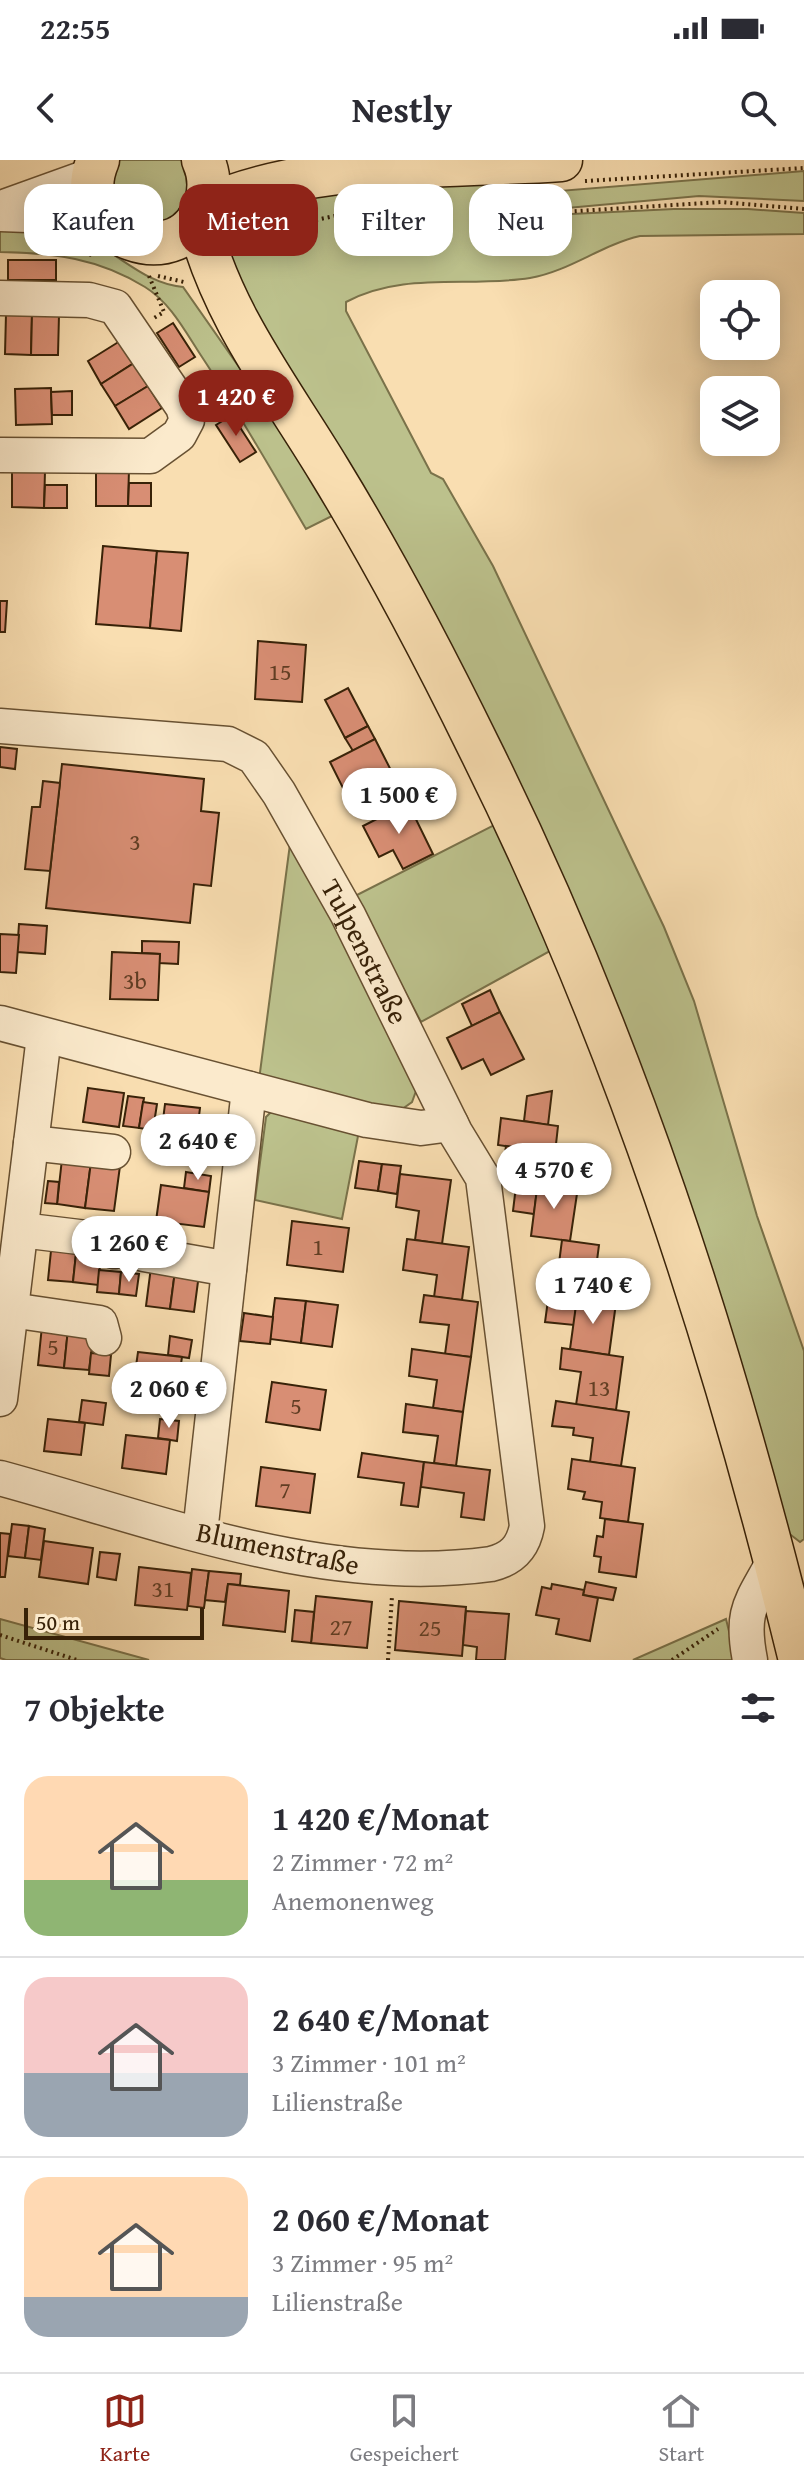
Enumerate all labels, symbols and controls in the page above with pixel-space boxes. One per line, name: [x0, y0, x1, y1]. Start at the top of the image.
text: 22:55: [40, 6, 111, 50]
text: Nestly: [352, 82, 452, 135]
icon: back: [24, 86, 68, 130]
icon: search: [736, 86, 780, 130]
chip: Kaufen: [24, 184, 163, 256]
chip: Mieten: [179, 184, 318, 256]
chip: Filter: [334, 184, 453, 256]
chip: Neu: [469, 184, 572, 256]
map controls: [700, 280, 780, 456]
button: locate: [700, 280, 780, 360]
pin: 1 420 €: [162, 370, 310, 438]
text: 1 420 €: [197, 376, 275, 415]
button: layers: [700, 376, 780, 456]
house number: 15: [268, 654, 292, 689]
pin: 1 500 €: [325, 768, 473, 836]
text: 1 500 €: [360, 774, 438, 813]
house number: 3: [129, 824, 141, 859]
street label: Tulpenstraße: [312, 871, 420, 1031]
house number: 3b: [123, 963, 147, 998]
pin: 2 640 €: [124, 1114, 272, 1182]
text: 2 640 €: [159, 1120, 237, 1159]
pin: 4 570 €: [480, 1143, 628, 1211]
text: 4 570 €: [515, 1149, 593, 1188]
pin: 1 260 €: [55, 1216, 203, 1284]
text: 1 260 €: [90, 1222, 168, 1261]
house number: 1: [312, 1229, 324, 1264]
pin: 1 740 €: [519, 1258, 667, 1326]
text: 1 740 €: [554, 1264, 632, 1303]
house number: 5: [47, 1329, 59, 1364]
pin: 2 060 €: [95, 1362, 243, 1430]
text: 2 060 €: [130, 1368, 208, 1407]
house number: 13: [587, 1370, 611, 1405]
house number: 5: [290, 1388, 302, 1423]
house number: 7: [279, 1472, 291, 1507]
street label: Blumenstraße: [193, 1510, 363, 1585]
house number: 31: [151, 1571, 175, 1606]
scale bar: [24, 1604, 204, 1640]
text: 50 m: [36, 1606, 80, 1638]
house number: 27: [329, 1609, 353, 1644]
house number: 25: [418, 1610, 442, 1645]
text: 7 Objekte: [24, 1684, 165, 1733]
icon: filters: [736, 1686, 780, 1730]
text: 1 420 €/Monat: [272, 1793, 489, 1842]
icon: home: [88, 1808, 184, 1904]
text: 2 Zimmer · 72 m²: [272, 1842, 453, 1881]
text: Anemonenweg: [272, 1881, 434, 1920]
text: 2 640 €/Monat: [272, 1994, 489, 2043]
icon: home: [88, 2009, 184, 2105]
text: 3 Zimmer · 101 m²: [272, 2043, 466, 2082]
text: Lilienstraße: [272, 2082, 403, 2121]
text: 2 060 €/Monat: [272, 2194, 489, 2243]
icon: home: [88, 2209, 184, 2305]
text: 3 Zimmer · 95 m²: [272, 2243, 453, 2282]
text: Lilienstraße: [272, 2282, 403, 2321]
tab: Karte: [100, 2389, 150, 2469]
tab: Gespeichert: [350, 2389, 459, 2469]
tab: Start: [659, 2389, 704, 2469]

